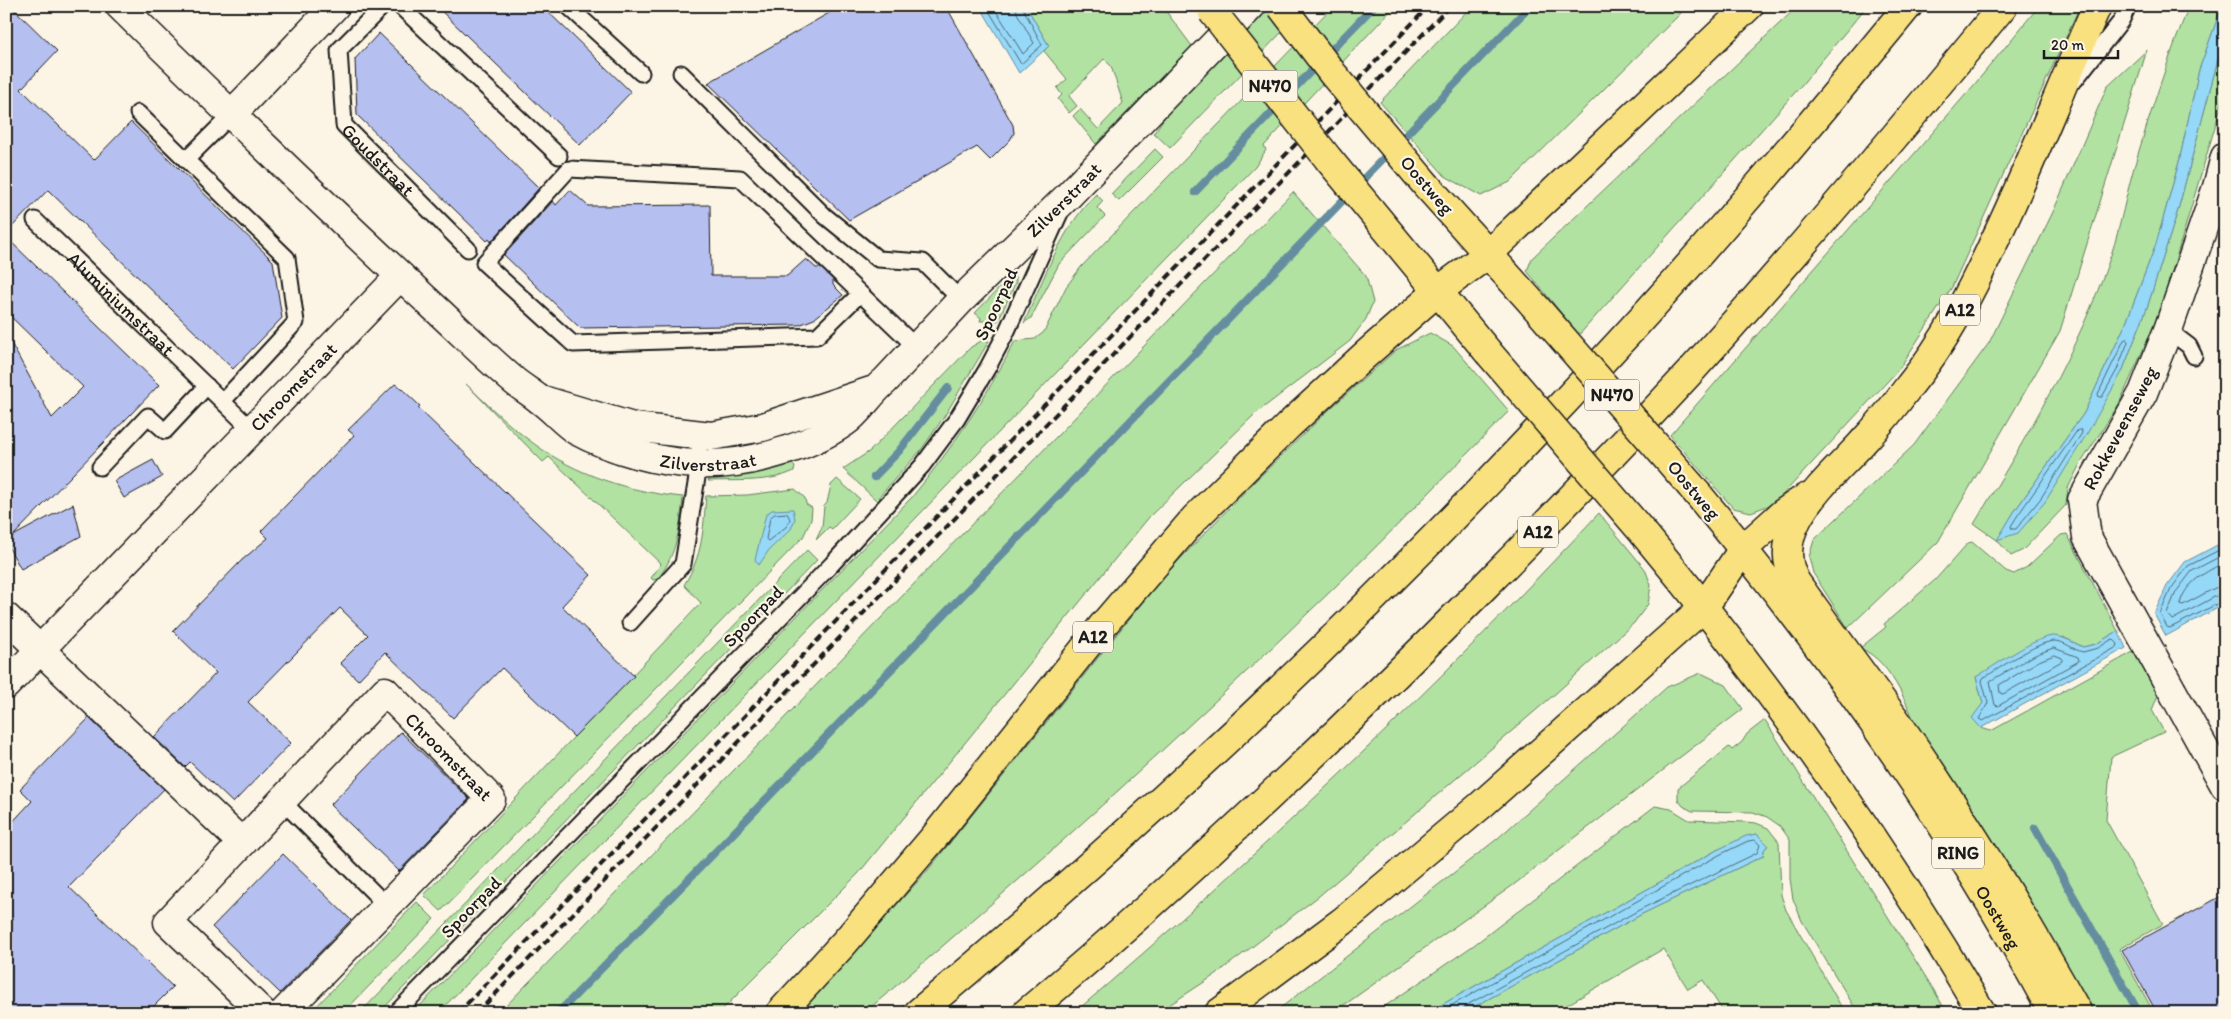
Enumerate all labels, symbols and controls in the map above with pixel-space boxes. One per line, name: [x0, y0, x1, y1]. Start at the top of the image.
scale bar: [2044, 28, 2117, 60]
text: 20 m: [2051, 36, 2085, 54]
road number: N470: [1242, 70, 1298, 102]
street label: Goudstraat: [337, 118, 420, 201]
street label: Oostweg: [1395, 151, 1459, 219]
street label: Zilverstraat: [1021, 157, 1106, 242]
street label: Aluminiumstraat: [63, 247, 179, 360]
street label: Spoorpad: [969, 263, 1023, 344]
road number: A12: [1940, 294, 1980, 326]
street label: Chroomstraat: [245, 337, 341, 436]
street label: Rokkeveenseweg: [2078, 362, 2162, 494]
road number: N470: [1584, 380, 1640, 410]
street label: Zilverstraat: [658, 447, 758, 476]
street label: Oostweg: [1662, 456, 1726, 525]
road number: A12: [1518, 516, 1558, 548]
street label: Spoorpad: [718, 580, 789, 652]
road number: A12: [1073, 622, 1113, 652]
street label: Chroomstraat: [401, 707, 498, 805]
road number: RING: [1932, 838, 1984, 868]
street label: Spoorpad: [436, 871, 507, 943]
street label: Oostweg: [1971, 881, 2027, 953]

